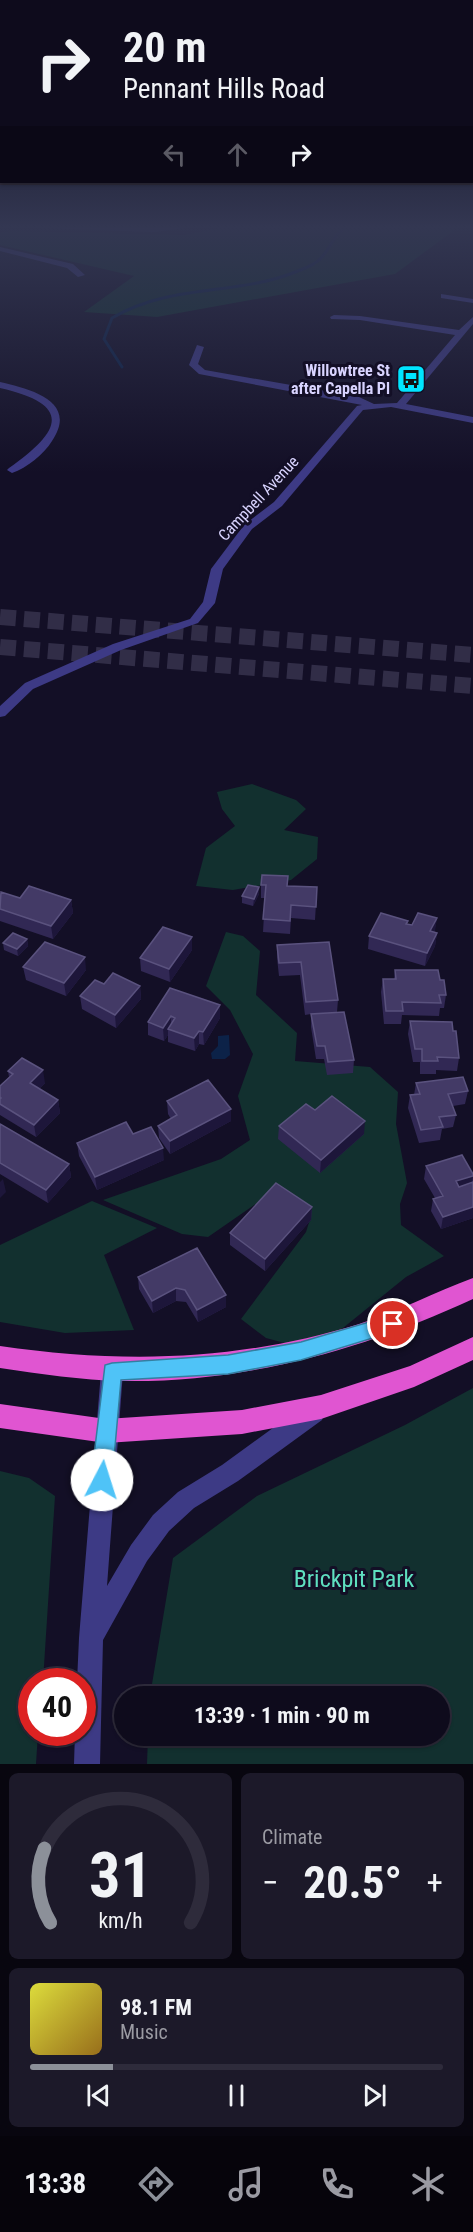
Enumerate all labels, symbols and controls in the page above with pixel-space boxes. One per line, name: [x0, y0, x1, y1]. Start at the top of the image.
text: 20 m: [123, 23, 206, 72]
icon: right: [24, 24, 102, 102]
text: Pennant Hills Road: [123, 73, 325, 105]
icon: left: [158, 138, 191, 171]
icon: ahead: [221, 138, 254, 171]
icon: right: [284, 138, 317, 171]
place label: Willowtree St after Capella Pl: [291, 361, 390, 398]
bus stop icon: Willowtree St after Capella Pl: [395, 363, 427, 395]
street label: Campbell Avenue: [214, 452, 303, 545]
pin: [367, 1298, 418, 1349]
icon: arrive: [376, 1307, 409, 1340]
position arrow: [70, 1448, 134, 1512]
park label: Brickpit Park: [294, 1565, 414, 1593]
speed limit sign: 40: [18, 1668, 96, 1746]
text: 13:39 · 1 min · 90 m: [194, 1703, 370, 1728]
text: Climate: [262, 1825, 322, 1849]
text: 31: [89, 1839, 152, 1912]
text: 20.5°: [303, 1856, 402, 1909]
text: −: [262, 1863, 279, 1902]
text: +: [427, 1863, 443, 1902]
text: km/h: [98, 1908, 143, 1933]
text: 98.1 FM: [120, 1995, 192, 2020]
text: Music: [120, 2020, 168, 2044]
icon: previous: [82, 2079, 115, 2112]
icon: pause: [220, 2079, 253, 2112]
icon: next: [358, 2079, 391, 2112]
icon: directions: [135, 2163, 177, 2205]
icon: music: [225, 2163, 267, 2205]
icon: phone: [316, 2163, 358, 2205]
icon: climate: [407, 2163, 449, 2205]
text: 13:38: [24, 2168, 86, 2200]

